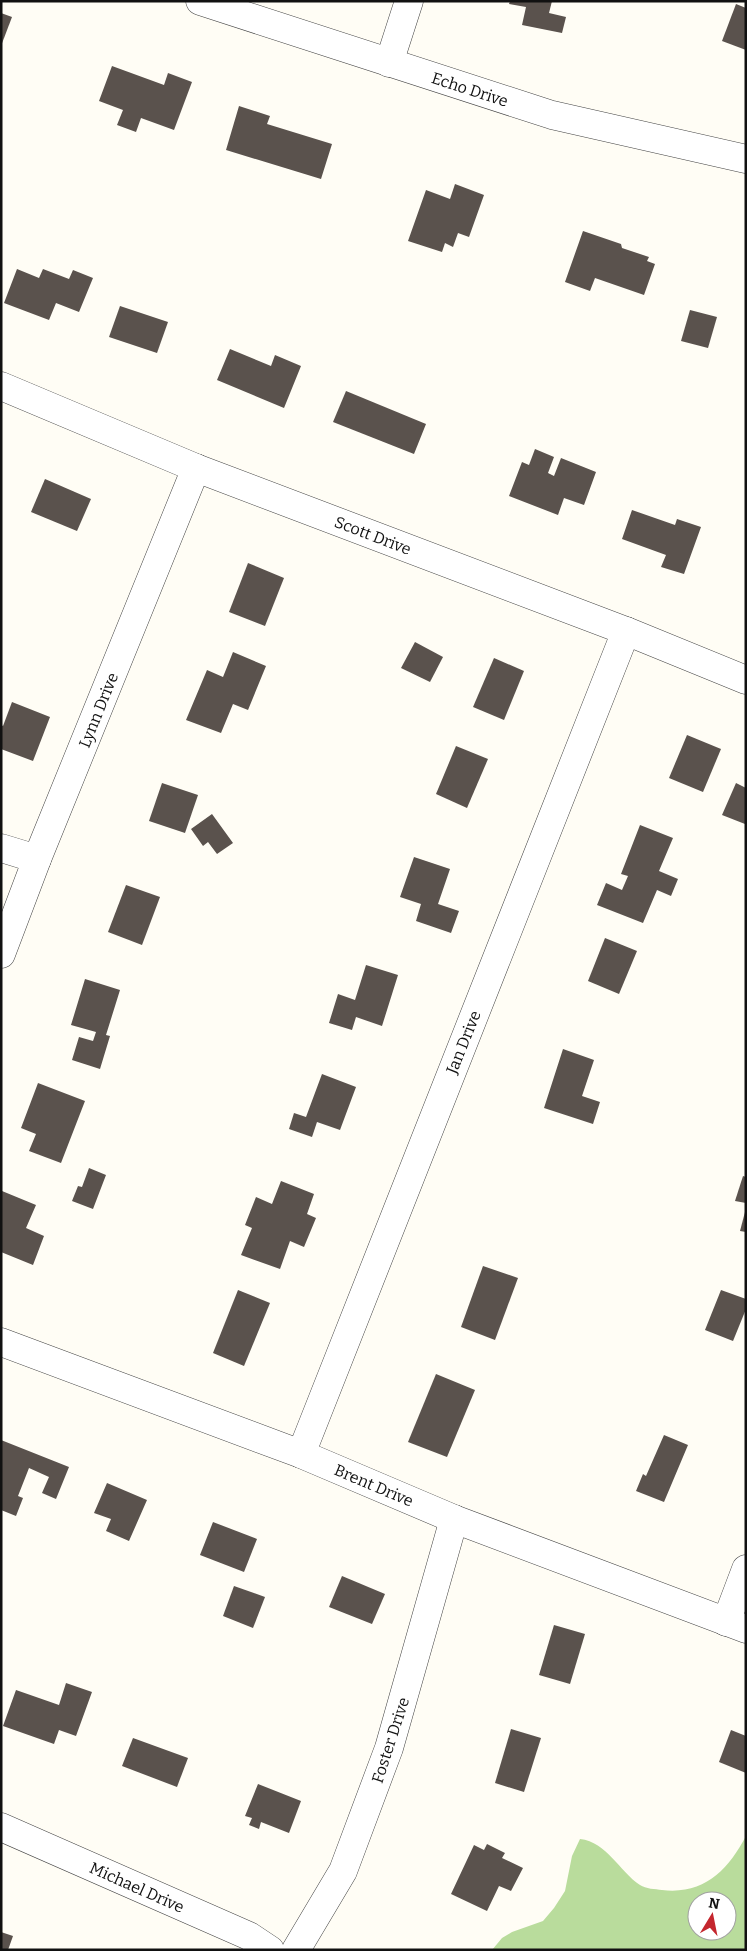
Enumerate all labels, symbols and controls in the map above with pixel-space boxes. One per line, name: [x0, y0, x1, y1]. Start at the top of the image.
street label: Echo Drive: [429, 68, 511, 111]
street label: Scott Drive: [332, 512, 414, 559]
street label: Lynn Drive: [75, 670, 122, 751]
street label: Jan Drive: [442, 1008, 485, 1077]
street label: Brent Drive: [331, 1460, 416, 1511]
street label: Foster Drive: [368, 1695, 413, 1785]
street label: Michael Drive: [87, 1858, 187, 1917]
north arrow: [687, 1891, 737, 1941]
text: N: [707, 1894, 721, 1913]

